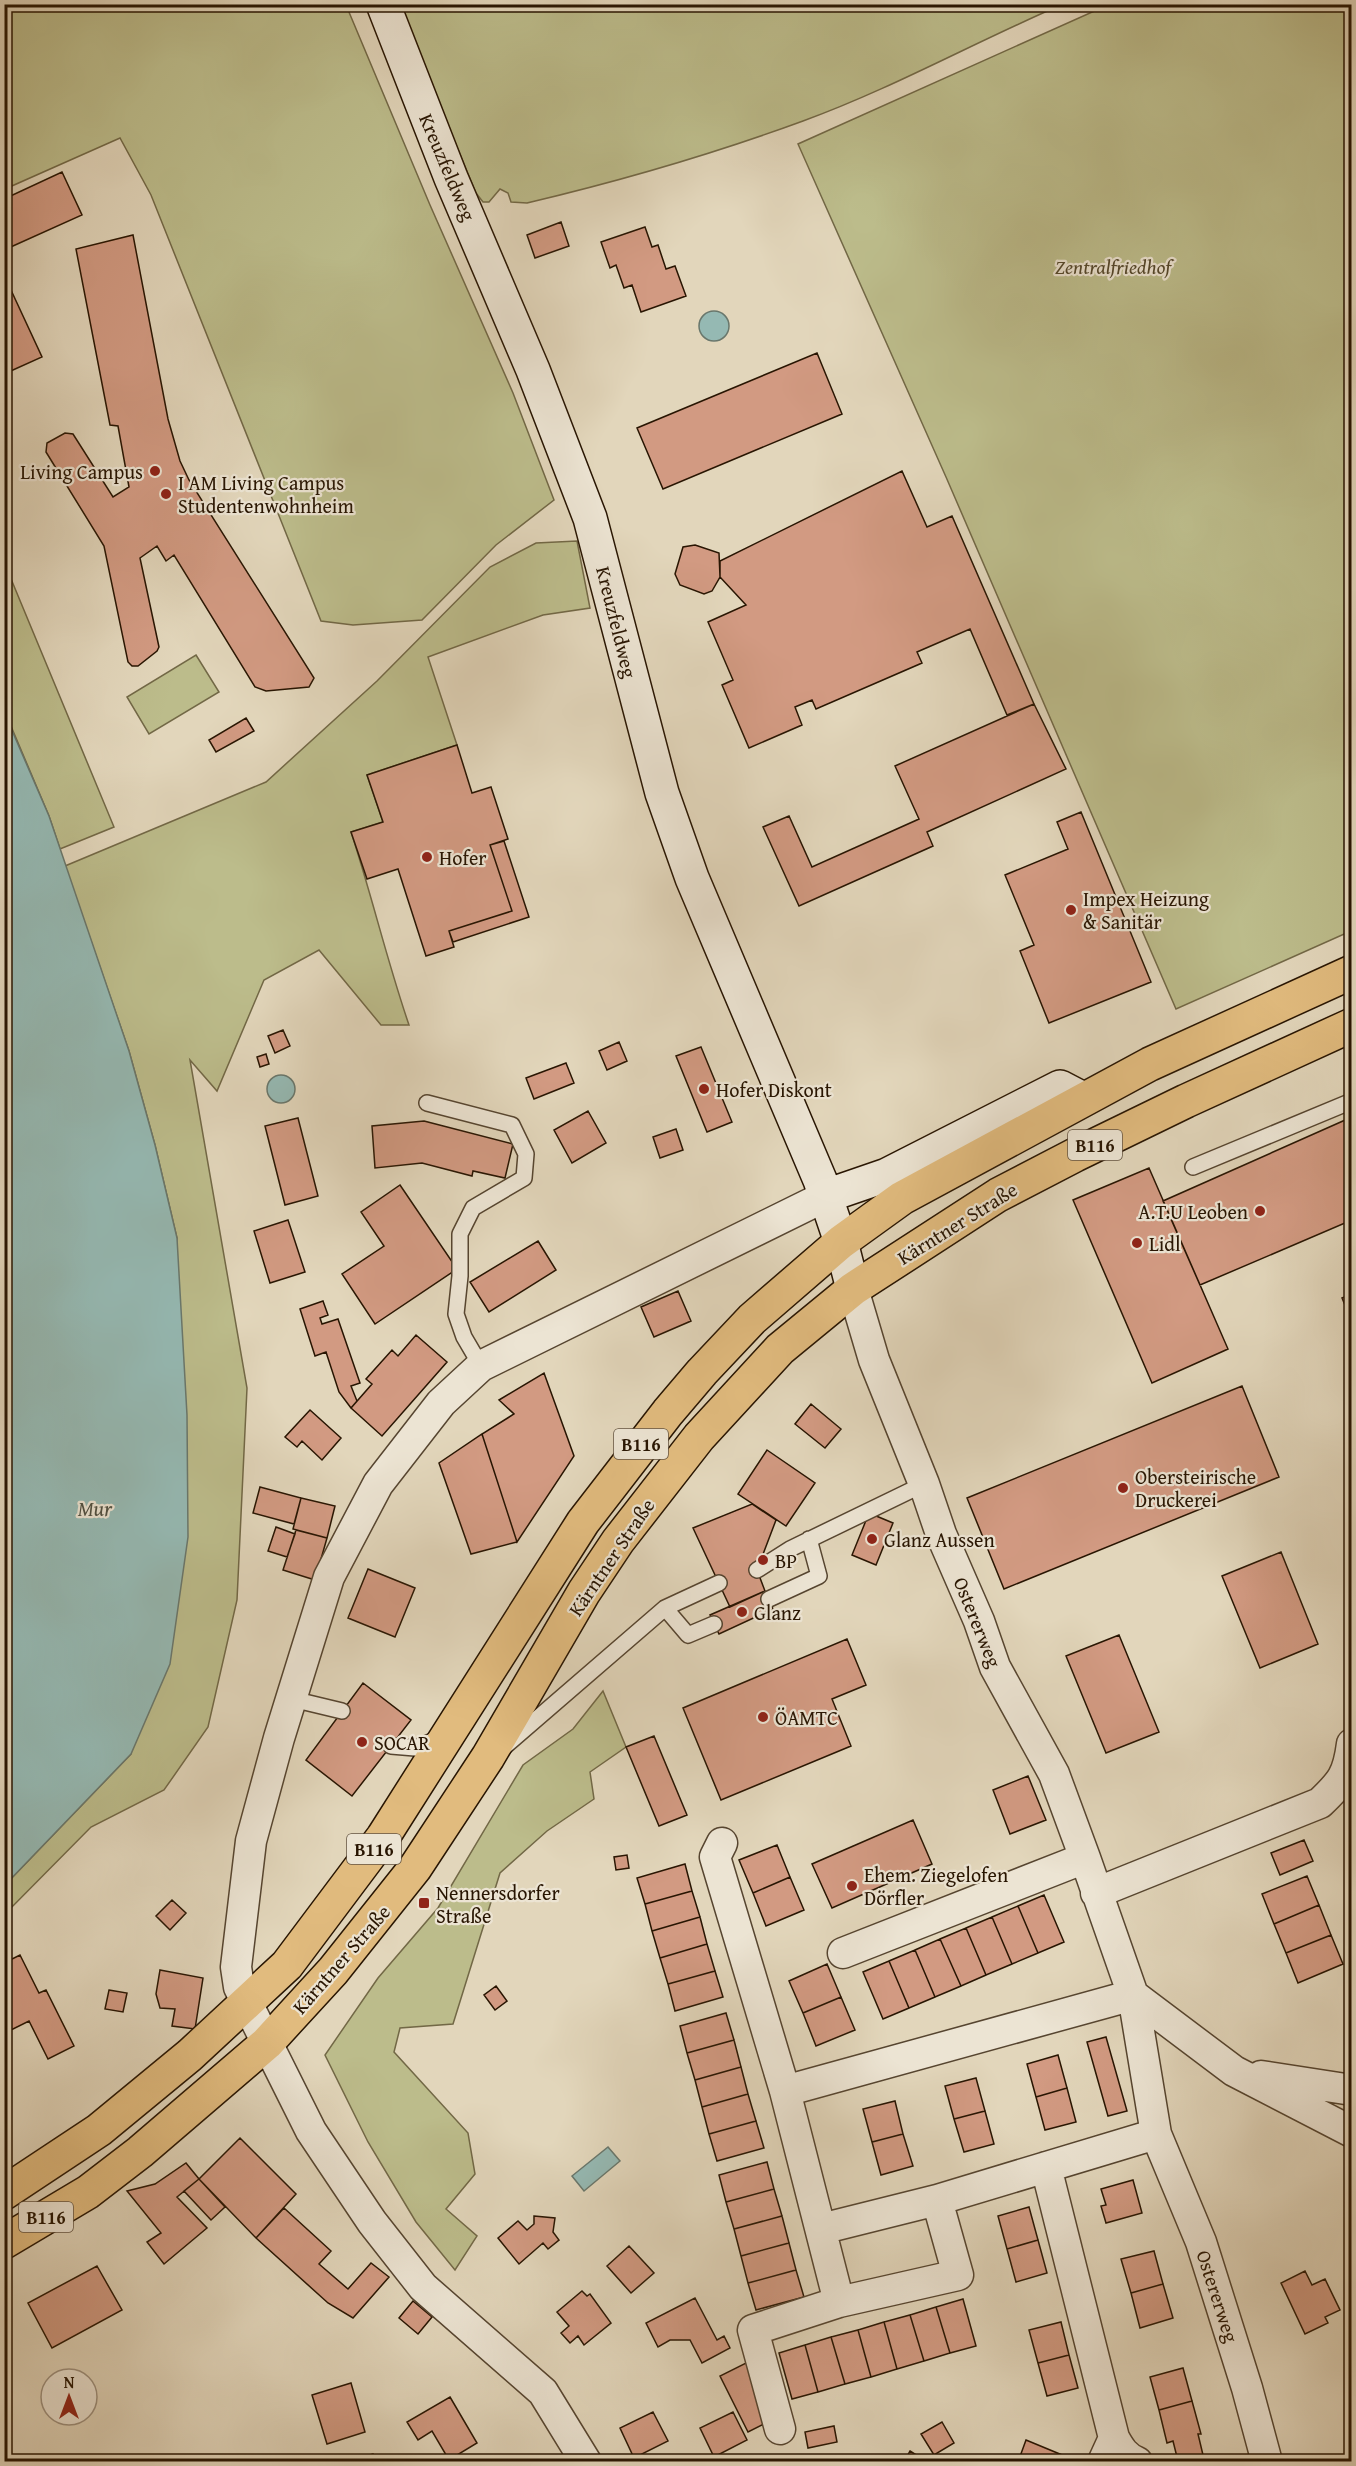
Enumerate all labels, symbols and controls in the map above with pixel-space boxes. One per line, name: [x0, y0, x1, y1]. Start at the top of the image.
street label: Kreuzfeldweg: [412, 109, 484, 225]
park label: Zentralfriedhof: [1055, 252, 1175, 281]
place label: Living Campus: [20, 457, 143, 486]
marker: Living Campus: [148, 464, 162, 478]
place label: I AM Living Campus Studentenwohnheim: [178, 468, 354, 520]
marker: I AM Living Campus Studentenwohnheim: [159, 487, 173, 501]
street label: Kreuzfeldweg: [589, 563, 645, 681]
place label: Hofer: [439, 843, 487, 872]
marker: Hofer: [420, 850, 434, 864]
place label: Impex Heizung & Sanitär: [1083, 884, 1209, 936]
marker: Impex Heizung & Sanitär: [1064, 903, 1078, 917]
place label: Hofer Diskont: [716, 1075, 832, 1104]
marker: Hofer Diskont: [697, 1082, 711, 1096]
road number: B116: [1068, 1130, 1122, 1160]
street label: Kärntner Straße: [891, 1175, 1023, 1271]
place label: A.T.U Leoben: [1138, 1197, 1248, 1226]
marker: A.T.U Leoben: [1253, 1204, 1267, 1218]
place label: Lidl: [1149, 1229, 1181, 1258]
marker: Lidl: [1130, 1236, 1144, 1250]
road number: B116: [614, 1429, 668, 1459]
place label: Obersteirische Druckerei: [1135, 1462, 1256, 1514]
marker: Obersteirische Druckerei: [1116, 1481, 1130, 1495]
street label: Kärntner Straße: [561, 1492, 661, 1622]
water label: Mur: [78, 1493, 113, 1524]
place label: Glanz Aussen: [884, 1525, 995, 1554]
marker: Glanz Aussen: [865, 1532, 879, 1546]
place label: BP: [775, 1546, 797, 1575]
marker: BP: [756, 1553, 770, 1567]
street label: Ostererweg: [947, 1572, 1009, 1672]
place label: Glanz: [754, 1598, 801, 1627]
marker: Glanz: [735, 1605, 749, 1619]
place label: ÖAMTC: [775, 1703, 838, 1732]
marker: ÖAMTC: [756, 1710, 770, 1724]
place label: SOCAR: [374, 1728, 430, 1757]
marker: SOCAR: [355, 1735, 369, 1749]
road number: B116: [347, 1834, 401, 1864]
place label: Ehem. Ziegelofen Dörfler: [864, 1860, 1008, 1912]
place label: Nennersdorfer Straße: [436, 1878, 560, 1930]
marker: Ehem. Ziegelofen Dörfler: [845, 1879, 859, 1893]
marker: Nennersdorfer Straße: [417, 1896, 431, 1910]
street label: Kärntner Straße: [285, 1898, 397, 2020]
road number: B116: [19, 2202, 73, 2232]
street label: Ostererweg: [1189, 2246, 1247, 2346]
north arrow: [39, 2367, 99, 2427]
text: N: [64, 2370, 75, 2394]

